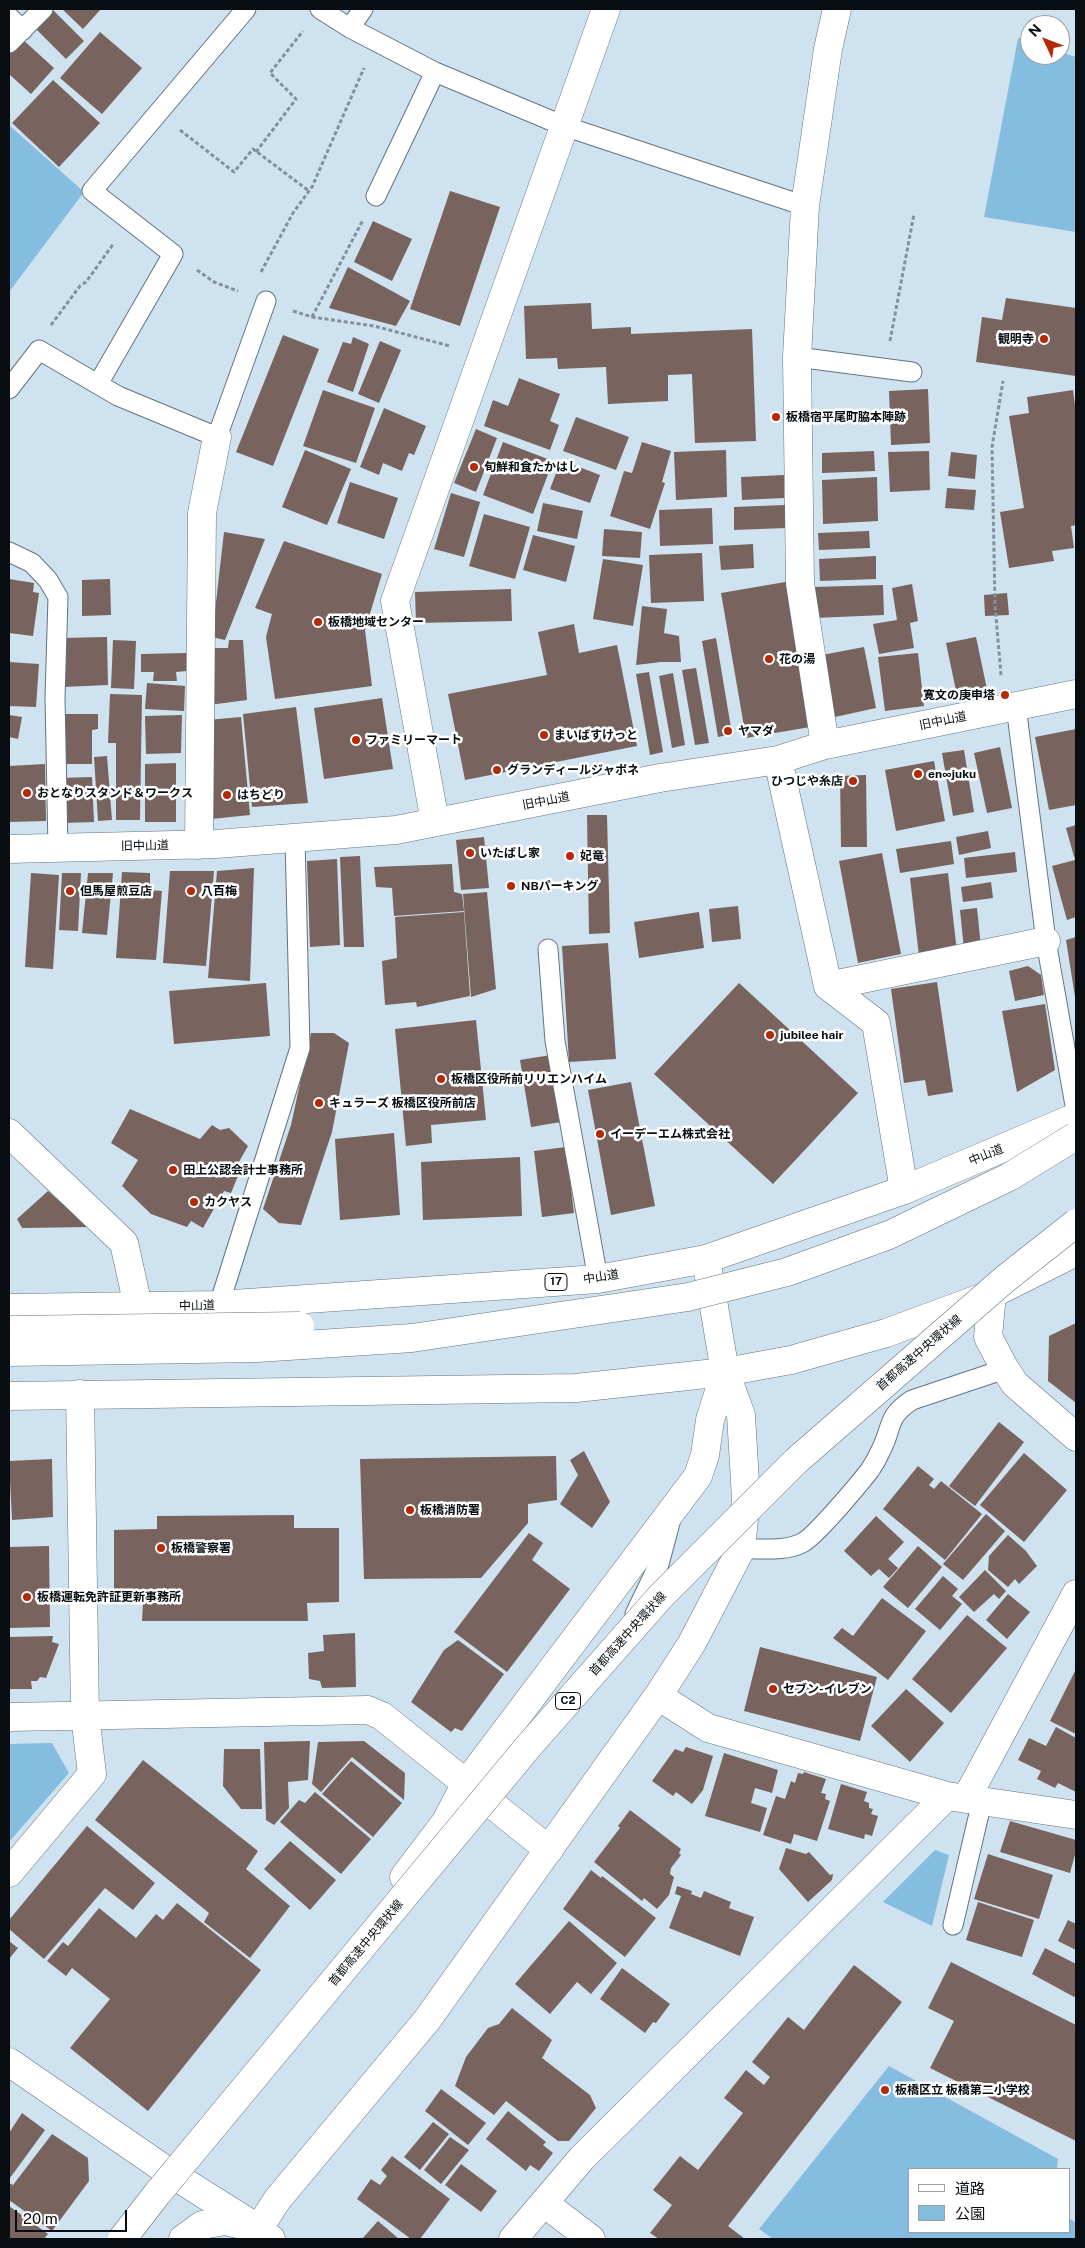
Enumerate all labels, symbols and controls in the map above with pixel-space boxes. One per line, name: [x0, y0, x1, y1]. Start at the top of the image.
north arrow: [1020, 15, 1070, 65]
text: N: [1025, 21, 1044, 40]
place label: 観明寺: [998, 332, 1034, 346]
marker: 観明寺: [1038, 333, 1050, 345]
place label: 板橋宿平尾町脇本陣跡: [786, 410, 906, 424]
marker: 板橋宿平尾町脇本陣跡: [770, 411, 782, 423]
place label: 旬鮮和食たかはし: [484, 460, 580, 474]
marker: 旬鮮和食たかはし: [468, 461, 480, 473]
place label: 板橋地域センター: [328, 615, 424, 629]
marker: 板橋地域センター: [312, 616, 324, 628]
place label: 花の湯: [779, 652, 815, 666]
marker: 花の湯: [763, 653, 775, 665]
place label: 寛文の庚申塔: [923, 688, 995, 702]
marker: 寛文の庚申塔: [999, 689, 1011, 701]
street label: 旧中山道: [918, 709, 968, 733]
place label: ヤマダ: [738, 724, 774, 738]
marker: ヤマダ: [722, 725, 734, 737]
place label: まいばすけっと: [554, 728, 638, 742]
marker: まいばすけっと: [538, 729, 550, 741]
place label: ファミリーマート: [366, 733, 462, 747]
marker: ファミリーマート: [350, 734, 362, 746]
place label: グランディールジャポネ: [507, 763, 639, 777]
marker: グランディールジャポネ: [491, 764, 503, 776]
place label: en∞juku: [928, 767, 976, 781]
marker: en∞juku: [912, 768, 924, 780]
place label: ひつじや糸店: [771, 774, 843, 788]
marker: ひつじや糸店: [847, 775, 859, 787]
place label: おとなりスタンド＆ワークス: [37, 786, 193, 800]
marker: おとなりスタンド＆ワークス: [21, 787, 33, 799]
place label: はちどり: [237, 788, 285, 802]
marker: はちどり: [221, 789, 233, 801]
street label: 旧中山道: [521, 789, 571, 813]
street label: 旧中山道: [121, 838, 169, 854]
place label: いたばし家: [480, 846, 540, 860]
marker: いたばし家: [464, 847, 476, 859]
place label: 妃竜: [580, 849, 604, 863]
marker: 妃竜: [564, 850, 576, 862]
place label: NBパーキング: [521, 879, 599, 893]
marker: NBパーキング: [505, 880, 517, 892]
place label: 但馬屋煎豆店: [80, 884, 152, 898]
place label: 八百梅: [201, 884, 237, 898]
marker: 但馬屋煎豆店: [64, 885, 76, 897]
marker: 八百梅: [185, 885, 197, 897]
place label: jubilee hair: [780, 1028, 843, 1042]
marker: jubilee hair: [764, 1029, 776, 1041]
place label: 板橋区役所前リリエンハイム: [451, 1072, 607, 1086]
marker: 板橋区役所前リリエンハイム: [435, 1073, 447, 1085]
place label: キュラーズ 板橋区役所前店: [329, 1096, 476, 1110]
marker: キュラーズ 板橋区役所前店: [313, 1097, 325, 1109]
place label: イーデーエム株式会社: [610, 1127, 730, 1141]
marker: イーデーエム株式会社: [594, 1128, 606, 1140]
street label: 中山道: [967, 1142, 1005, 1168]
place label: 田上公認会計士事務所: [183, 1163, 303, 1177]
marker: 田上公認会計士事務所: [167, 1164, 179, 1176]
place label: カクヤス: [204, 1195, 252, 1209]
marker: カクヤス: [188, 1196, 200, 1208]
street label: 中山道: [582, 1267, 620, 1287]
road number: 17: [545, 1274, 567, 1290]
street label: 中山道: [179, 1298, 215, 1314]
street label: 首都高速中央環状線: [874, 1312, 964, 1394]
place label: 板橋消防署: [420, 1503, 480, 1517]
marker: 板橋消防署: [404, 1504, 416, 1516]
place label: 板橋警察署: [171, 1541, 231, 1555]
marker: 板橋警察署: [155, 1542, 167, 1554]
street label: 首都高速中央環状線: [587, 1589, 669, 1679]
place label: 板橋運転免許証更新事務所: [37, 1590, 181, 1604]
marker: 板橋運転免許証更新事務所: [21, 1591, 33, 1603]
place label: セブン-イレブン: [783, 1682, 872, 1696]
marker: セブン-イレブン: [767, 1683, 779, 1695]
road number: C2: [556, 1692, 580, 1710]
street label: 首都高速中央環状線: [326, 1897, 406, 1989]
place label: 板橋区立 板橋第二小学校: [895, 2083, 1030, 2097]
marker: 板橋区立 板橋第二小学校: [879, 2084, 891, 2096]
legend: [908, 2168, 1070, 2233]
text: 道路: [955, 2180, 985, 2197]
scale bar: [18, 2200, 130, 2232]
text: 公園: [955, 2205, 985, 2222]
text: 20 m: [23, 2210, 58, 2227]

